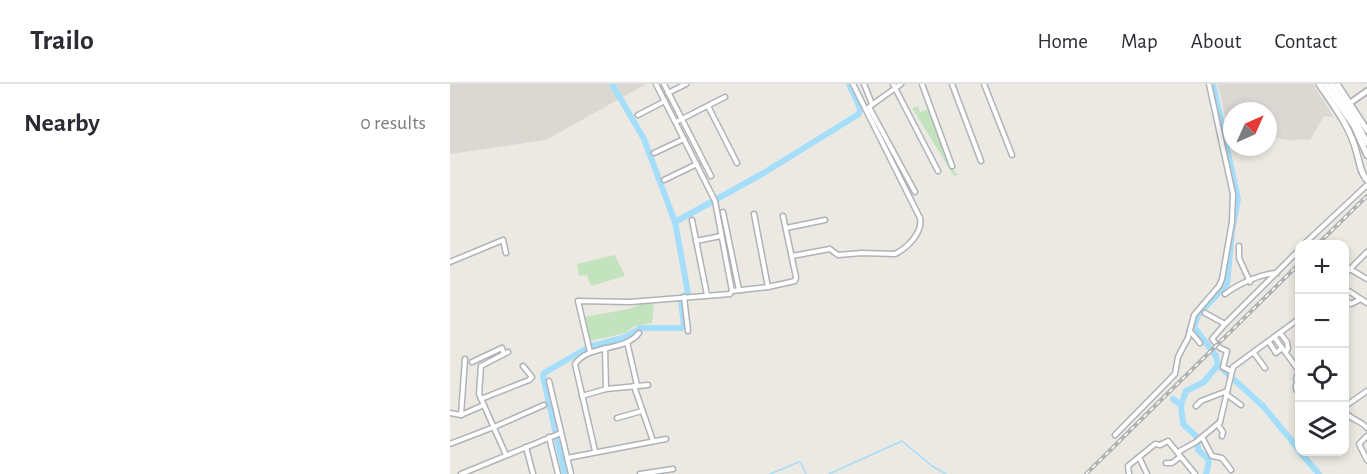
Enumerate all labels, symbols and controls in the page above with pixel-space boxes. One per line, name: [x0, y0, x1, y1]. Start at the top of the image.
text: Trailo: [30, 27, 94, 55]
text: Home: [1037, 31, 1088, 52]
text: Map: [1121, 31, 1158, 52]
text: About: [1191, 31, 1241, 52]
text: Contact: [1274, 31, 1337, 52]
north arrow: [1223, 102, 1277, 156]
text: Nearby: [24, 110, 100, 136]
text: 0 results: [360, 113, 426, 133]
map controls: [1295, 240, 1349, 456]
button: +: [1295, 240, 1349, 294]
button: −: [1295, 294, 1349, 348]
button: locate: [1295, 348, 1349, 402]
button: layers: [1295, 402, 1349, 456]

